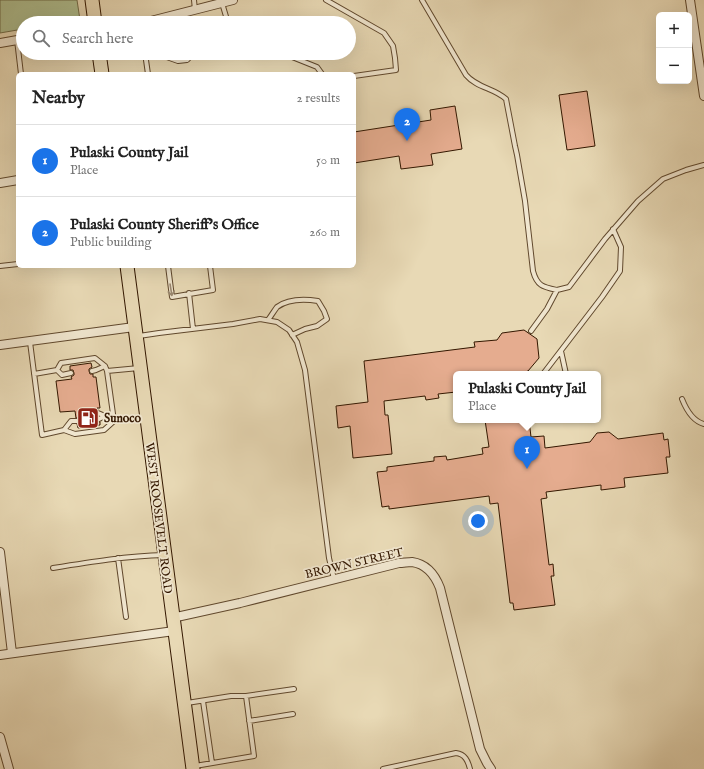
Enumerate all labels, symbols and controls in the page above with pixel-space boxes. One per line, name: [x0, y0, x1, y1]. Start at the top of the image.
map controls: [656, 12, 692, 84]
button: +: [656, 12, 692, 48]
search box: [16, 16, 356, 60]
icon: search: [30, 27, 52, 49]
text: Search here: [62, 29, 133, 48]
button: −: [656, 48, 692, 84]
text: Nearby: [32, 88, 85, 109]
text: 2 results: [296, 90, 340, 107]
pin: 2: [394, 108, 420, 141]
text: Pulaski County Jail: [70, 143, 188, 162]
text: 1: [43, 152, 47, 169]
text: 50 m: [316, 152, 340, 169]
text: Place: [70, 162, 98, 179]
text: Pulaski County Sheriff's Office: [70, 215, 259, 234]
text: 2: [42, 224, 48, 241]
text: 260 m: [309, 224, 340, 241]
text: Public building: [70, 234, 152, 251]
one-way arrow: [167, 283, 175, 296]
popup: [453, 371, 601, 423]
text: Pulaski County Jail: [468, 379, 586, 398]
text: Place: [468, 398, 496, 415]
fuel station icon: Sunoco: [75, 405, 101, 431]
place label: Sunoco: [104, 411, 141, 426]
pin: 1: [514, 436, 540, 469]
street label: WEST ROOSEVELT ROAD: [142, 442, 175, 595]
your location: [468, 511, 488, 531]
street label: BROWN STREET: [304, 545, 405, 582]

